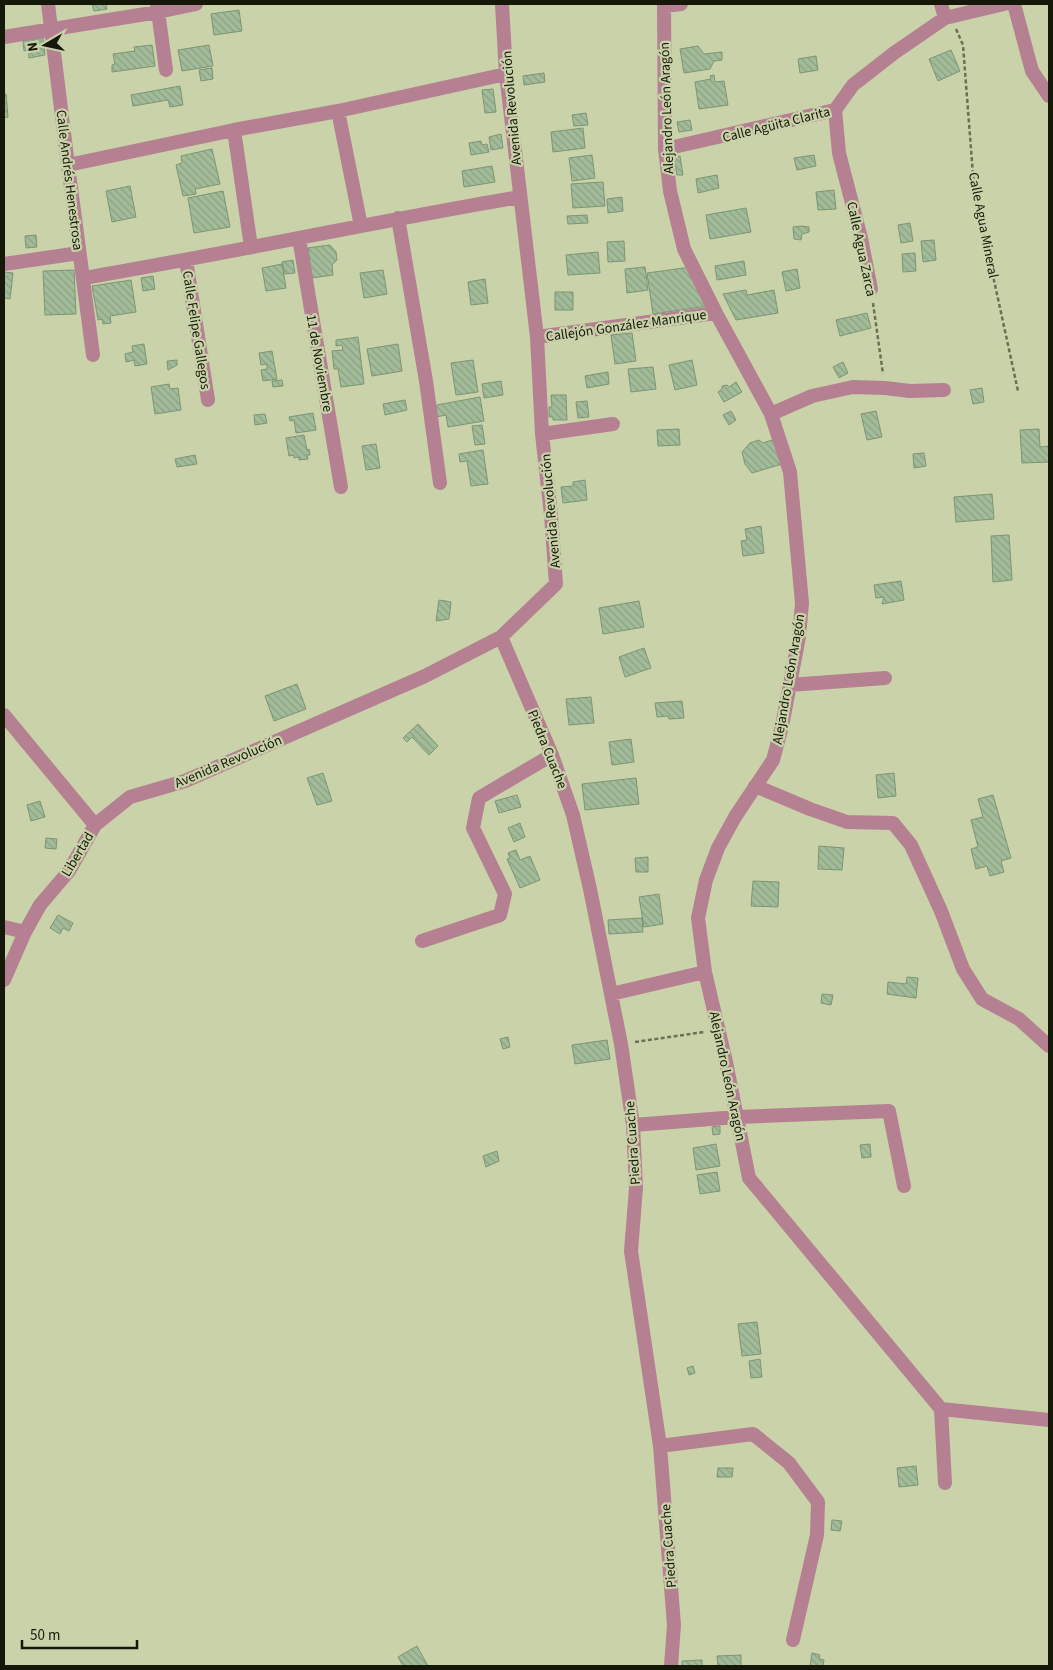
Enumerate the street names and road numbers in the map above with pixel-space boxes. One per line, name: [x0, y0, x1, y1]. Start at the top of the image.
street label: Alejandro León Aragón: [655, 42, 679, 174]
street label: Avenida Revolución: [497, 50, 527, 166]
street label: Calle Agüita Clarita: [720, 102, 832, 148]
street label: Calle Andrés Henestrosa: [50, 109, 88, 252]
street label: Calle Agua Mineral: [963, 171, 1003, 280]
street label: Calle Agua Zarca: [841, 200, 881, 298]
street label: Calle Felipe Gallegos: [177, 269, 215, 391]
street label: Callejón González Manrique: [545, 305, 708, 347]
street label: 11 de Noviembre: [301, 313, 337, 414]
street label: Avenida Revolución: [536, 453, 566, 569]
street label: Alejandro León Aragón: [768, 612, 810, 746]
street label: Piedra Cuache: [522, 707, 572, 792]
street label: Avenida Revolución: [172, 730, 285, 794]
street label: Libertad: [57, 828, 99, 881]
street label: Alejandro León Aragón: [704, 1010, 751, 1143]
street label: Piedra Cuache: [620, 1100, 646, 1185]
street label: Piedra Cuache: [656, 1503, 682, 1588]

